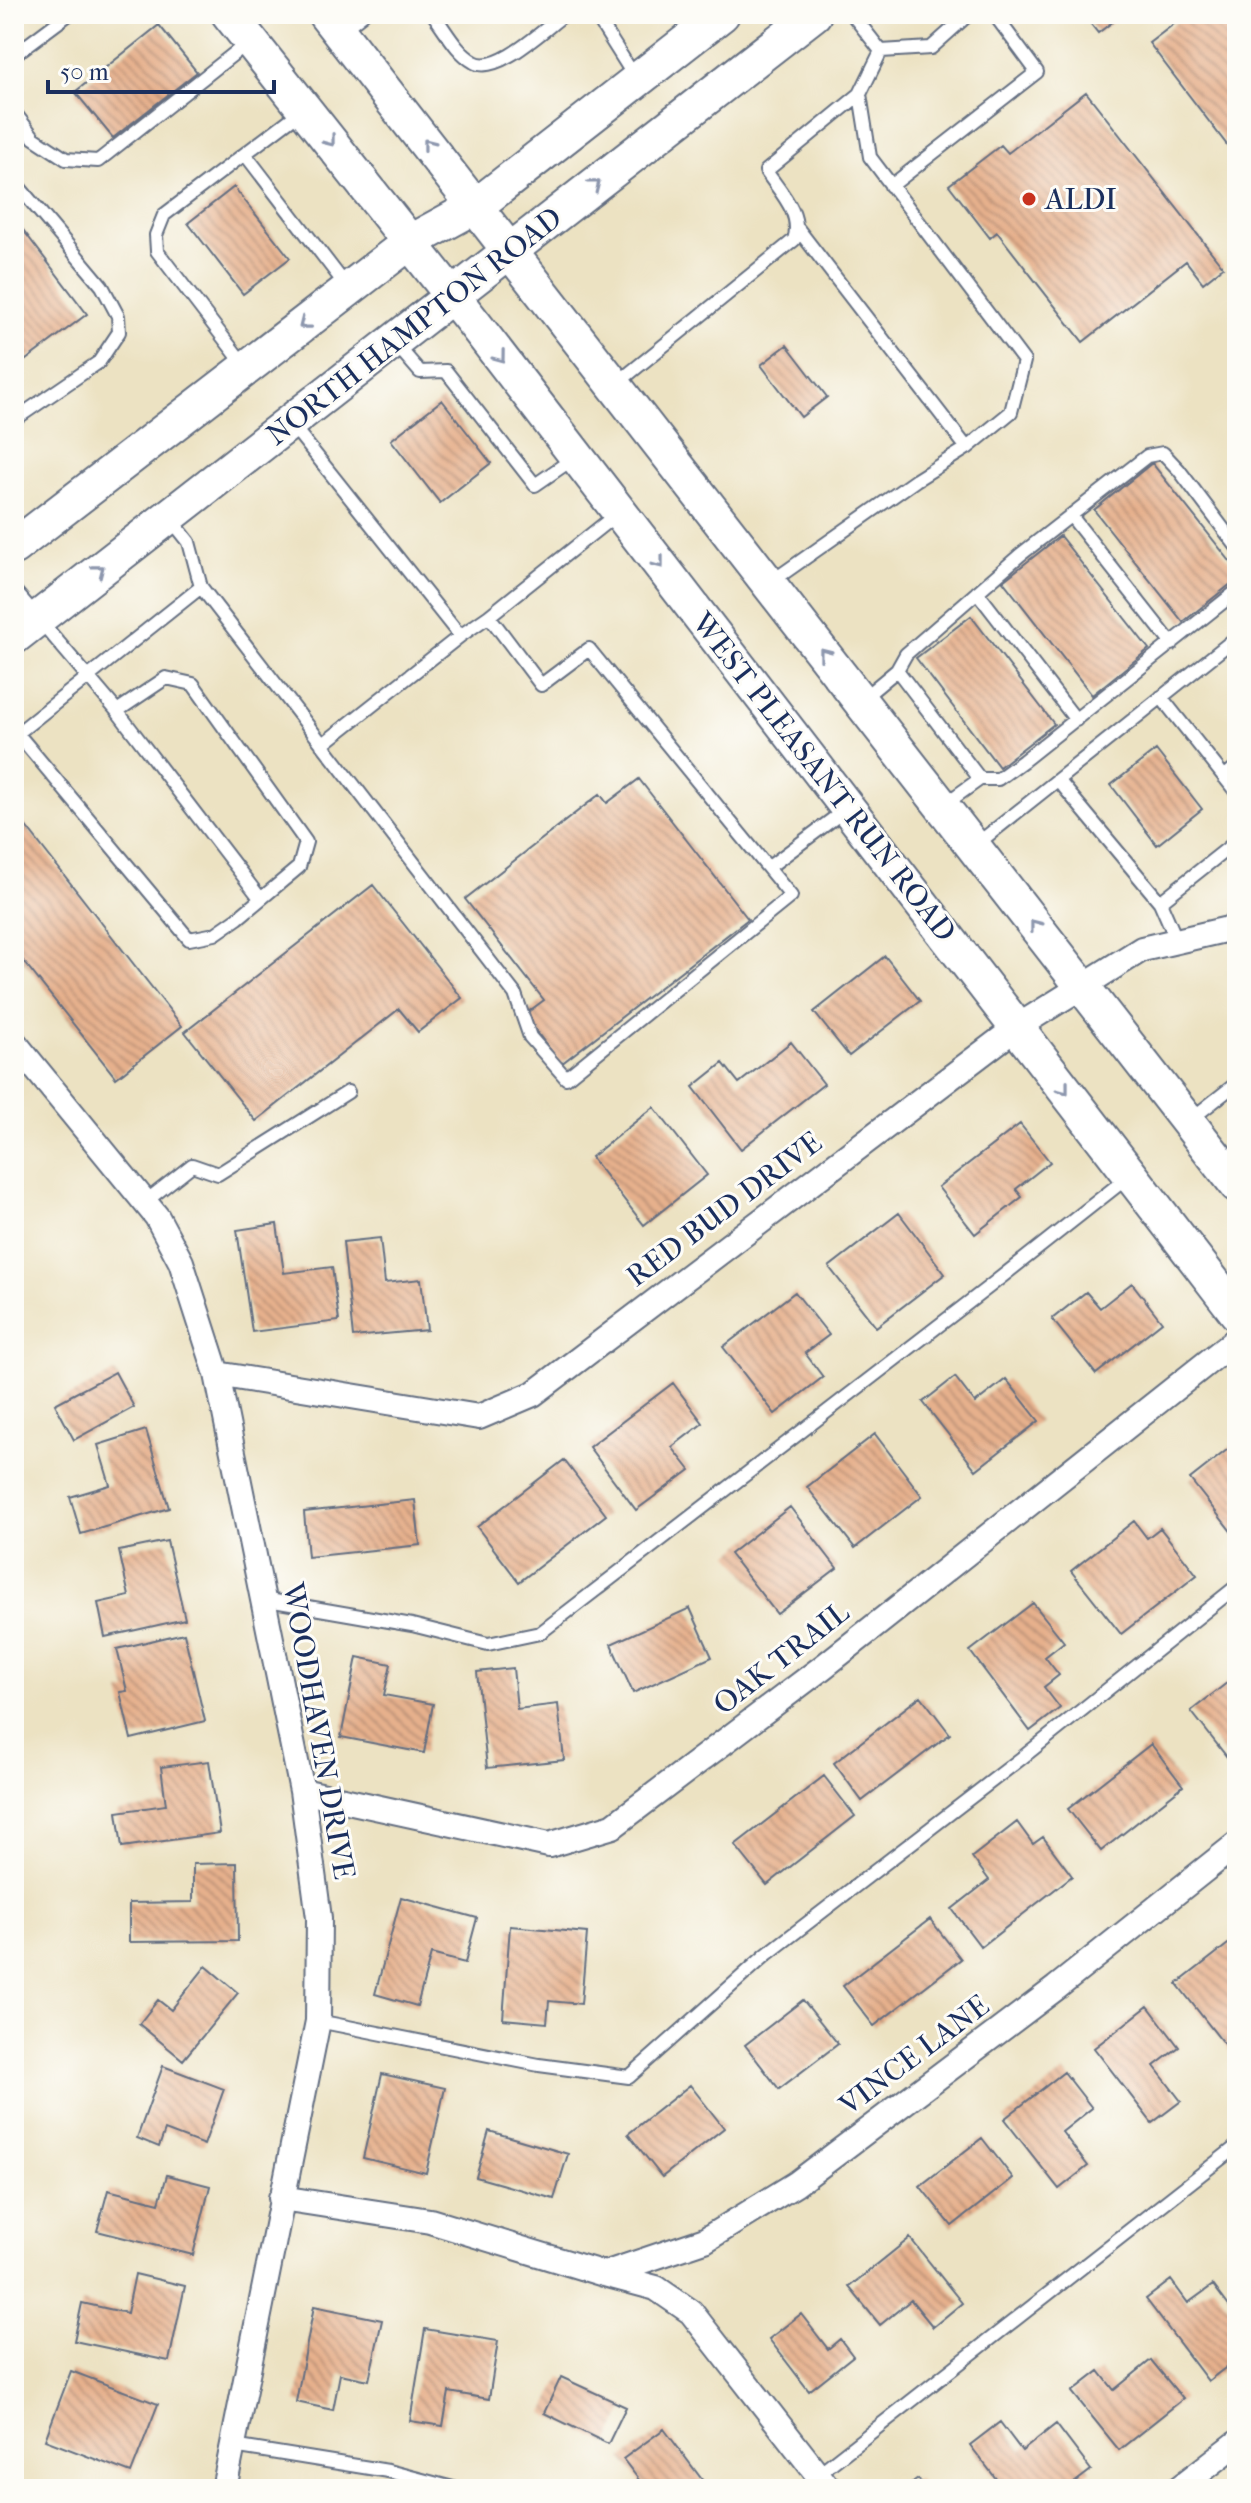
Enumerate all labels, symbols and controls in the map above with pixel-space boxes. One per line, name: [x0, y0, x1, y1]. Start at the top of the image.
scale bar: [48, 44, 274, 94]
text: 50 m: [60, 58, 109, 86]
one-way arrow: [320, 132, 335, 146]
one-way arrow: [423, 139, 438, 153]
one-way arrow: [586, 181, 601, 195]
place label: ALDI: [1044, 182, 1117, 217]
marker: ALDI: [1020, 190, 1038, 208]
street label: NORTH HAMPTON ROAD: [260, 200, 569, 453]
one-way arrow: [298, 314, 313, 328]
one-way arrow: [491, 348, 505, 363]
one-way arrow: [650, 554, 664, 569]
one-way arrow: [90, 566, 105, 580]
street label: WEST PLEASANT RUN ROAD: [684, 605, 963, 949]
one-way arrow: [819, 647, 833, 662]
one-way arrow: [1030, 919, 1044, 934]
one-way arrow: [1055, 1080, 1069, 1095]
street label: RED BUD DRIVE: [620, 1125, 829, 1294]
street label: WOODHAVEN DRIVE: [275, 1579, 362, 1882]
street label: OAK TRAIL: [707, 1595, 856, 1722]
street label: VINCE LANE: [832, 1988, 996, 2123]

